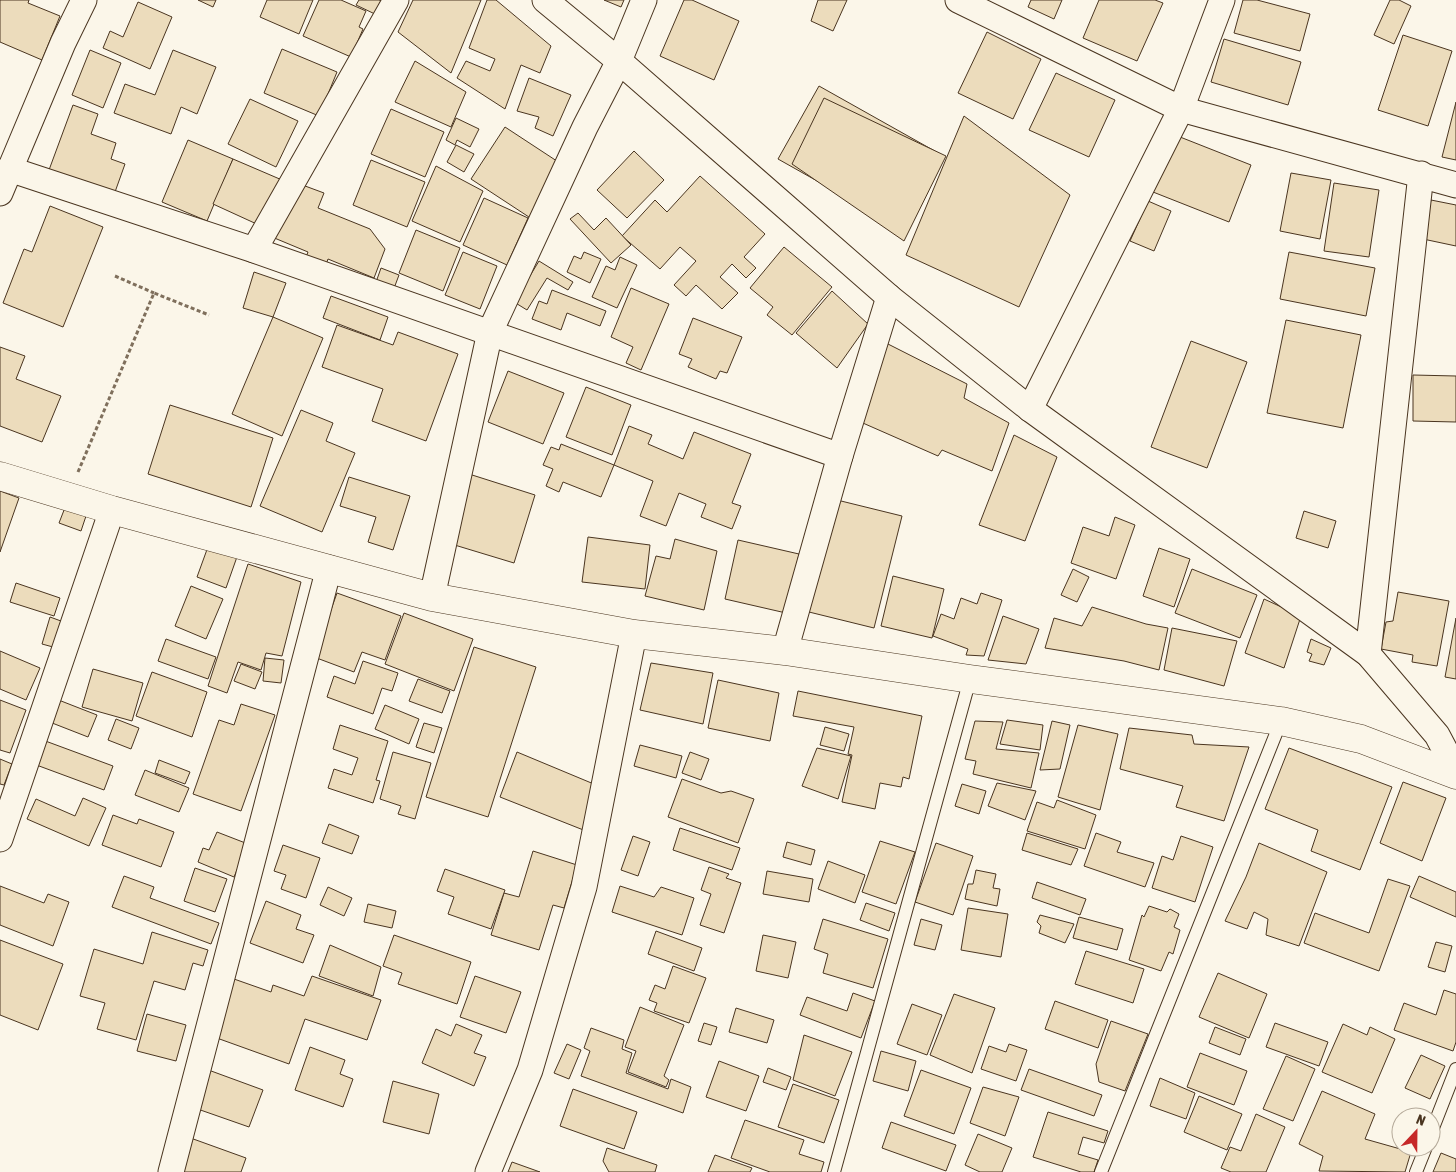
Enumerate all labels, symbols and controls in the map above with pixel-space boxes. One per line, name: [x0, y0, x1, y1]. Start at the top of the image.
north arrow: [1391, 1107, 1441, 1157]
text: N: [1414, 1111, 1428, 1129]

